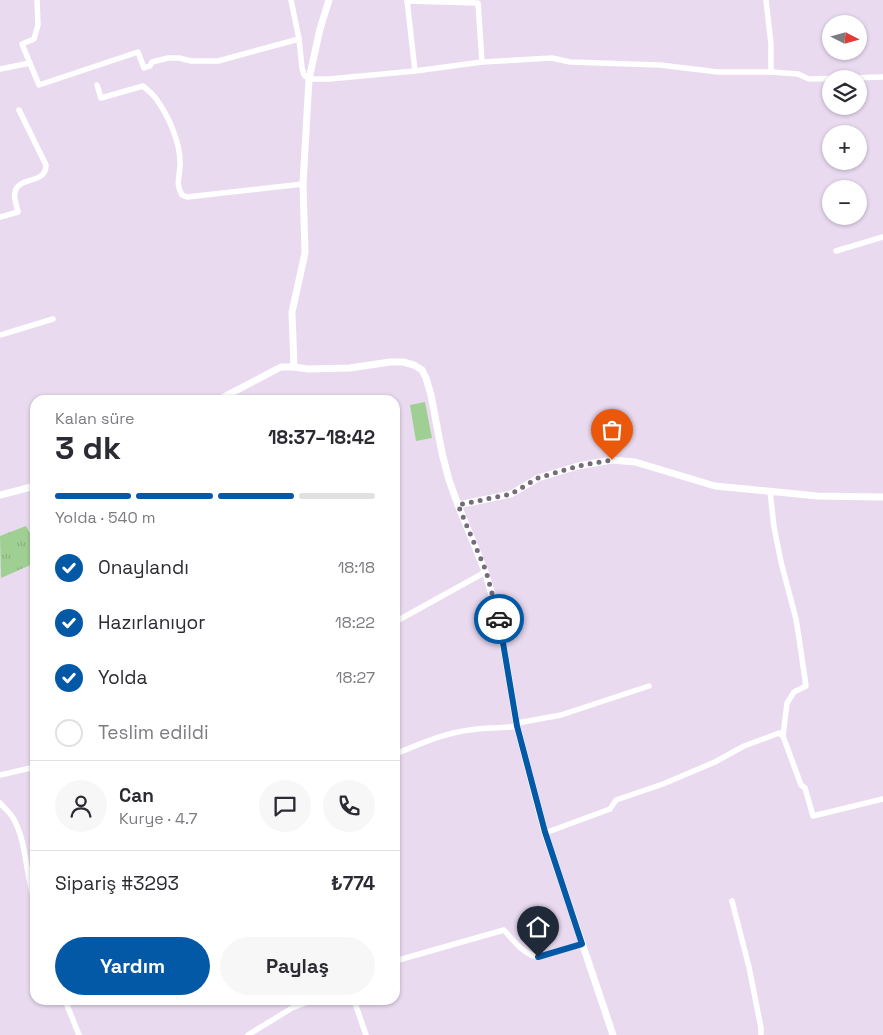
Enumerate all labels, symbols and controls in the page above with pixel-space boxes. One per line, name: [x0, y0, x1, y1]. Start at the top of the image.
north arrow: [822, 15, 868, 60]
map controls: [822, 15, 867, 225]
button: layers: [822, 70, 867, 115]
button: +: [822, 125, 867, 170]
button: −: [822, 180, 867, 225]
text: Kalan süre: [55, 408, 134, 429]
pin: [591, 409, 633, 460]
icon: bag: [598, 416, 626, 444]
text: 18:37–18:42: [268, 425, 375, 450]
text: 3 dk: [55, 428, 121, 468]
text: Yolda · 540 m: [55, 507, 156, 528]
icon: check: [55, 554, 83, 582]
text: Onaylandı: [98, 555, 189, 580]
text: 18:18: [338, 557, 375, 578]
courier: [474, 594, 524, 644]
icon: car: [485, 605, 513, 633]
icon: check: [55, 609, 83, 637]
text: Hazırlanıyor: [98, 610, 206, 635]
text: 18:22: [335, 612, 375, 633]
icon: check: [55, 664, 83, 692]
text: Yolda: [98, 665, 148, 690]
text: 18:27: [336, 667, 375, 688]
text: Teslim edildi: [98, 720, 209, 745]
button: person: [55, 780, 107, 832]
button: chat: [259, 780, 311, 832]
button: phone: [323, 780, 375, 832]
text: Can: [119, 783, 154, 808]
text: Kurye · 4.7: [119, 808, 197, 829]
text: Sipariş #3293: [55, 871, 179, 896]
text: ₺774: [331, 871, 375, 896]
pin: [517, 906, 559, 957]
icon: home: [524, 913, 552, 941]
button: Yardım: [55, 937, 210, 995]
button: Paylaş: [220, 937, 375, 995]

